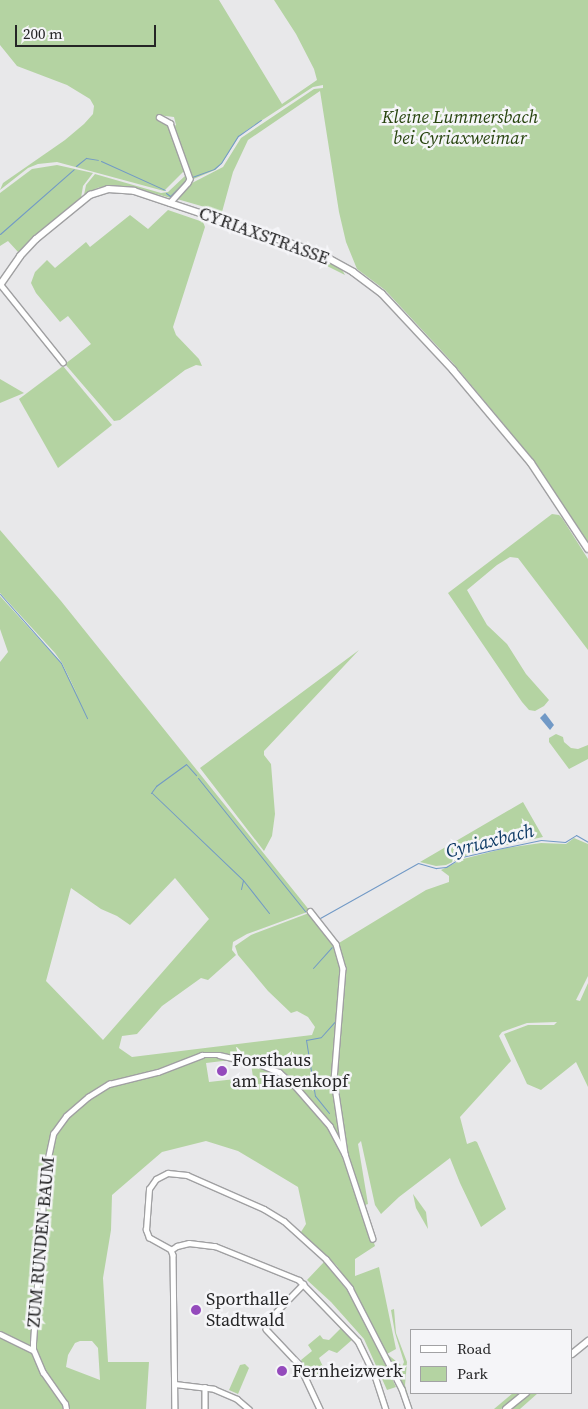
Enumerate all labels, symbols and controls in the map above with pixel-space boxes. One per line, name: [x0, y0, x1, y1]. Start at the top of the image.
scale bar: [18, 15, 159, 47]
text: 200 m: [23, 23, 63, 44]
park label: Kleine Lummersbach bei Cyriaxweimar: [382, 107, 538, 150]
street label: CYRIAXSTRASSE: [196, 202, 332, 270]
water label: Cyriaxbach: [444, 819, 536, 863]
place label: Forsthaus am Hasenkopf: [232, 1050, 348, 1092]
marker: Forsthaus am Hasenkopf: [216, 1065, 228, 1077]
street label: ZUM RUNDEN BAUM: [23, 1156, 59, 1328]
place label: Sporthalle Stadtwald: [206, 1289, 289, 1332]
marker: Sporthalle Stadtwald: [190, 1304, 202, 1316]
legend: [410, 1329, 573, 1394]
text: Road: [457, 1338, 491, 1359]
place label: Fernheizwerk: [292, 1360, 403, 1382]
text: Park: [457, 1363, 488, 1384]
marker: Fernheizwerk: [276, 1365, 288, 1377]

